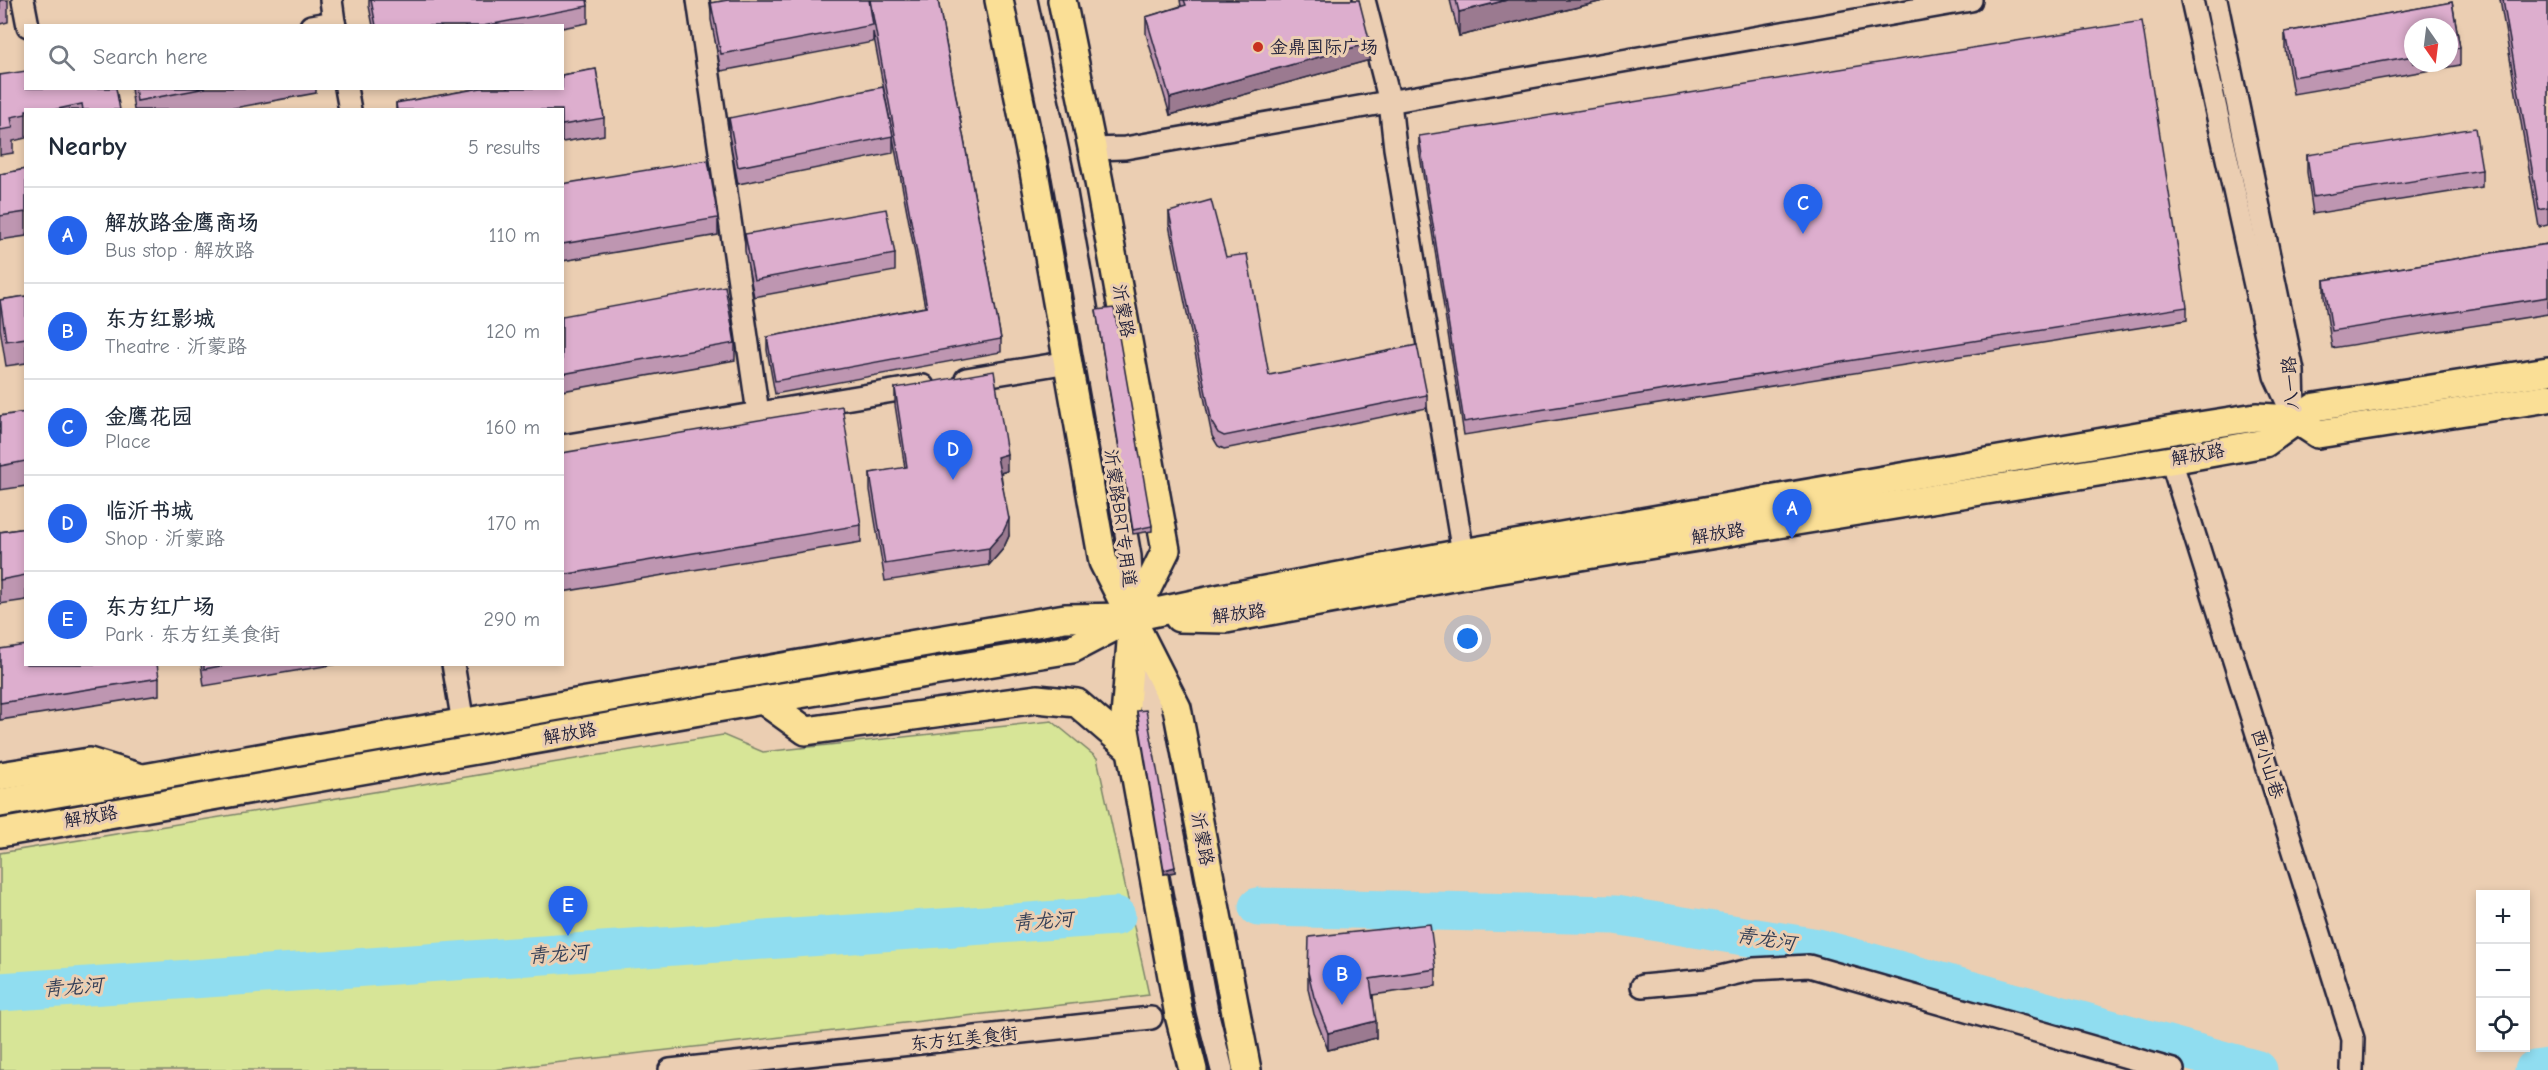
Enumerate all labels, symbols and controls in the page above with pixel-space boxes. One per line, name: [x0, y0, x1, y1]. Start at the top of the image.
north arrow: [2404, 18, 2458, 72]
search box: [24, 24, 564, 90]
place label: 金鼎国际广场: [1270, 37, 1378, 58]
marker: 金鼎国际广场: [1251, 40, 1265, 54]
icon: search: [45, 41, 78, 74]
text: Search here: [93, 44, 208, 70]
text: Nearby: [48, 132, 127, 162]
text: 5 results: [468, 136, 540, 159]
pin: C: [1784, 184, 1822, 234]
text: 解放路金鹰商场: [105, 210, 259, 236]
text: A: [62, 224, 73, 247]
text: 110 m: [489, 224, 540, 247]
text: Bus stop · 解放路: [105, 239, 254, 262]
street label: 沂蒙路: [1108, 283, 1138, 339]
text: 东方红影城: [105, 306, 215, 332]
text: B: [61, 320, 74, 343]
text: 120 m: [486, 320, 540, 343]
text: Theatre · 沂蒙路: [105, 335, 247, 358]
street label: 八一路: [2279, 355, 2303, 411]
text: 金鹰花园: [105, 404, 193, 430]
text: C: [61, 416, 74, 439]
text: 160 m: [486, 416, 540, 439]
text: Place: [105, 430, 151, 453]
pin: D: [934, 430, 972, 480]
street label: 解放路: [2170, 440, 2226, 470]
street label: 沂蒙路BRT专用道: [1100, 448, 1140, 588]
pin: A: [1772, 490, 1812, 539]
text: 临沂书城: [105, 498, 193, 524]
text: D: [61, 512, 74, 535]
text: 170 m: [487, 512, 540, 535]
street label: 解放路: [1690, 519, 1746, 549]
text: Shop · 沂蒙路: [105, 527, 225, 550]
text: 东方红广场: [105, 594, 215, 620]
street label: 解放路: [1211, 600, 1267, 628]
text: E: [62, 608, 73, 631]
text: 290 m: [484, 608, 540, 631]
text: Park · 东方红美食街: [105, 623, 280, 646]
your location: [1453, 624, 1482, 653]
street label: 解放路: [542, 719, 598, 749]
street label: 西小山巷: [2246, 727, 2288, 801]
street label: 解放路: [63, 802, 119, 832]
street label: 沂蒙路: [1187, 810, 1217, 868]
pin: E: [548, 886, 588, 936]
map controls: [2476, 890, 2530, 1052]
button: +: [2476, 890, 2530, 944]
water label: 青龙河: [1012, 907, 1077, 935]
water label: 青龙河: [1735, 923, 1800, 956]
water label: 青龙河: [527, 940, 592, 968]
button: −: [2476, 944, 2530, 998]
pin: B: [1322, 956, 1362, 1005]
water label: 青龙河: [42, 973, 107, 1001]
button: locate: [2476, 998, 2530, 1052]
street label: 东方红美食街: [909, 1023, 1019, 1055]

